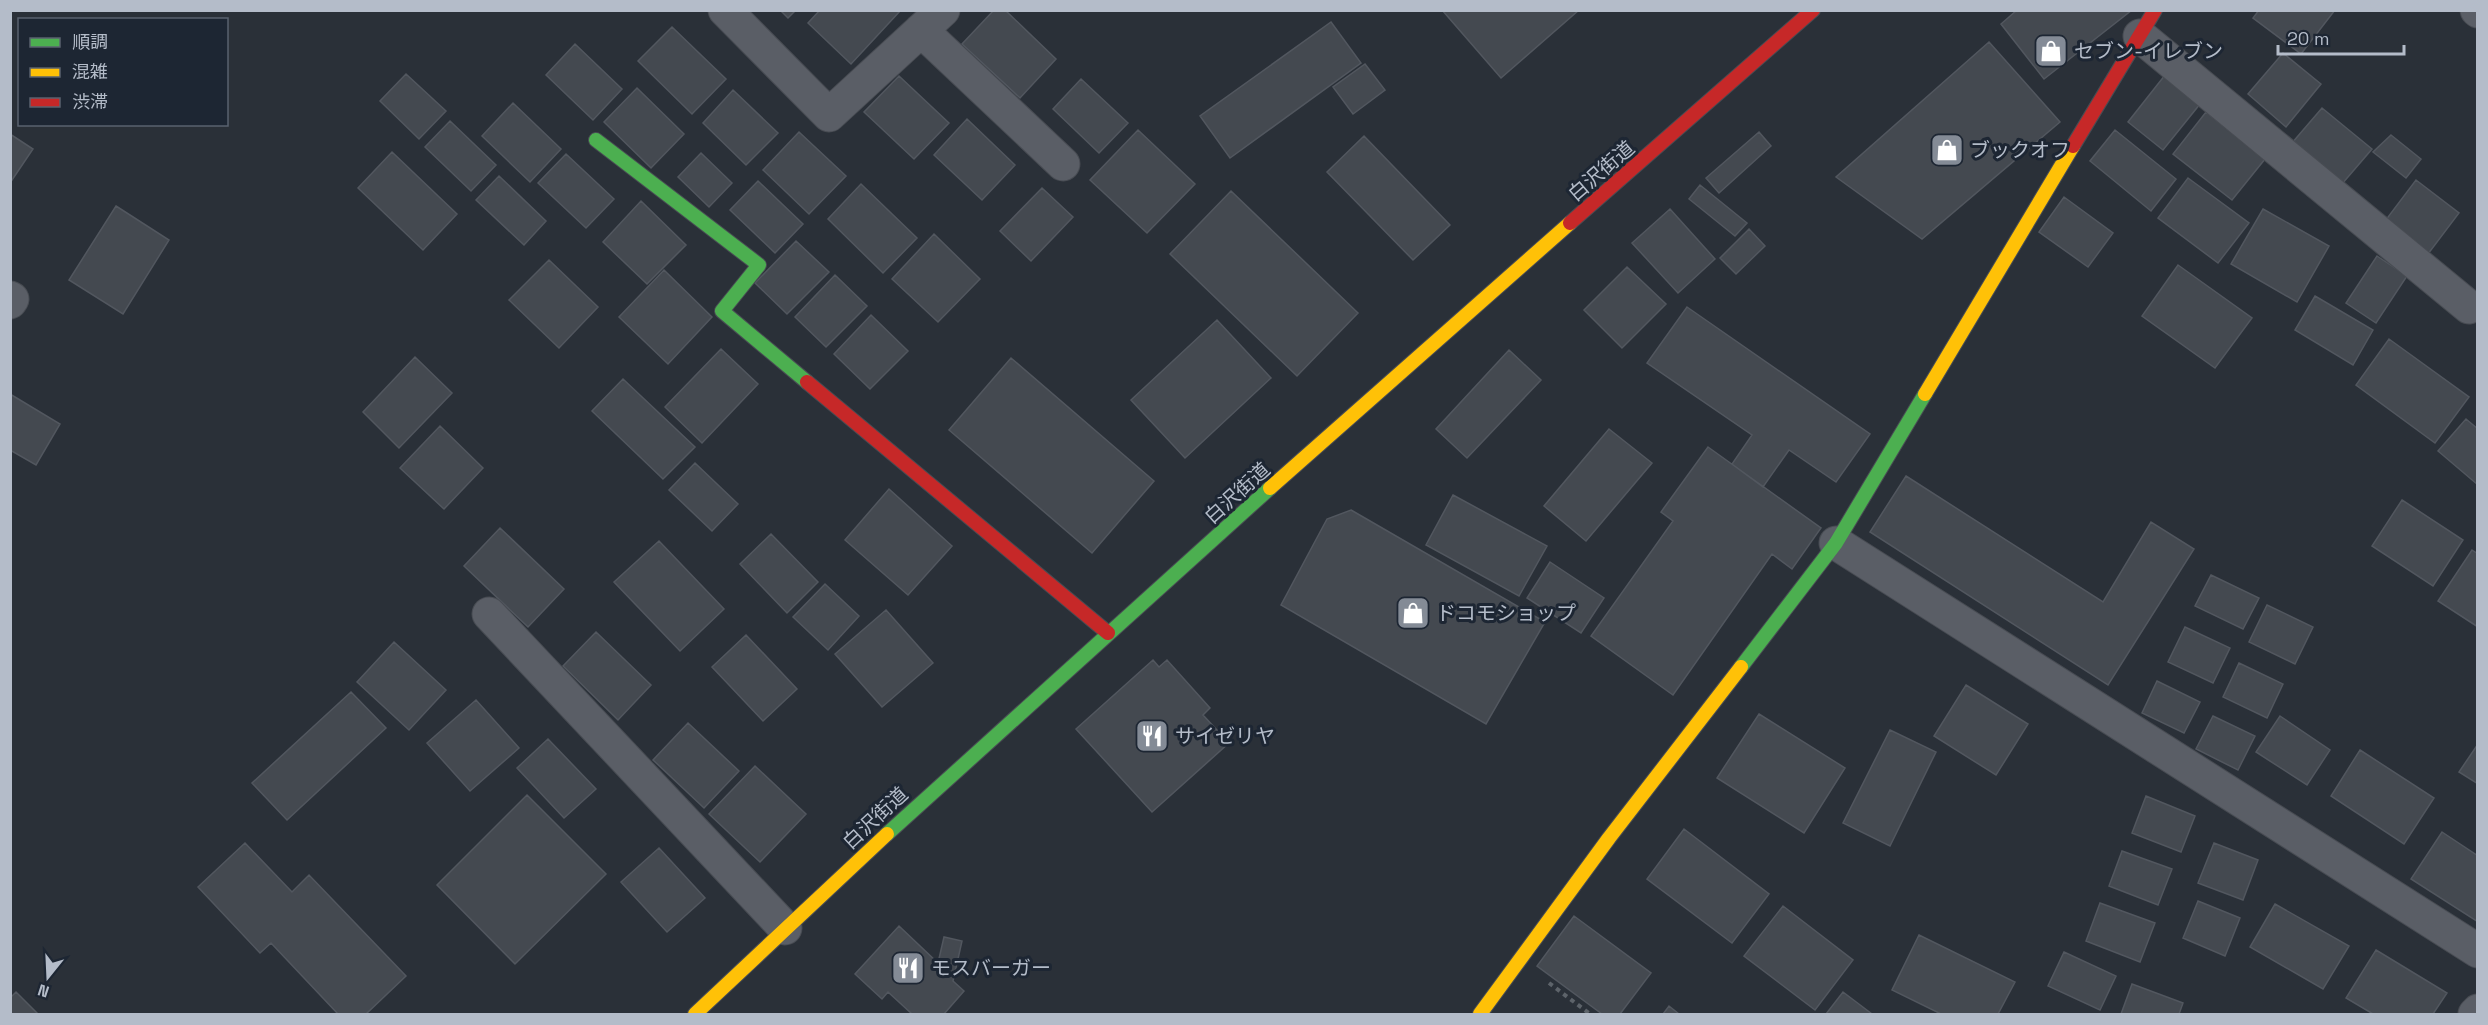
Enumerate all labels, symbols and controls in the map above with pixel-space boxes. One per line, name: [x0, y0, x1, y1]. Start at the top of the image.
legend: [18, 18, 228, 126]
scale bar: [2278, 18, 2404, 56]
text: 20 m: [2287, 27, 2330, 50]
text: 順調: [72, 30, 108, 53]
shop icon: セブン-イレブン: [2033, 33, 2069, 69]
place label: セブン-イレブン: [2074, 38, 2223, 64]
text: 混雑: [72, 60, 108, 83]
text: 渋滞: [72, 90, 108, 113]
shop icon: ブックオフ: [1929, 132, 1965, 168]
street label: 白沢街道: [1562, 135, 1640, 207]
place label: ブックオフ: [1970, 137, 2070, 163]
street label: 白沢街道: [1199, 457, 1275, 529]
shop icon: ドコモショップ: [1395, 595, 1431, 631]
place label: ドコモショップ: [1436, 600, 1576, 626]
restaurant icon: サイゼリヤ: [1134, 718, 1170, 754]
place label: サイゼリヤ: [1175, 723, 1275, 749]
street label: 白沢街道: [837, 781, 913, 855]
north arrow: [18, 947, 78, 1007]
restaurant icon: モスバーガー: [890, 950, 926, 986]
place label: モスバーガー: [931, 955, 1051, 981]
text: N: [35, 979, 52, 1002]

